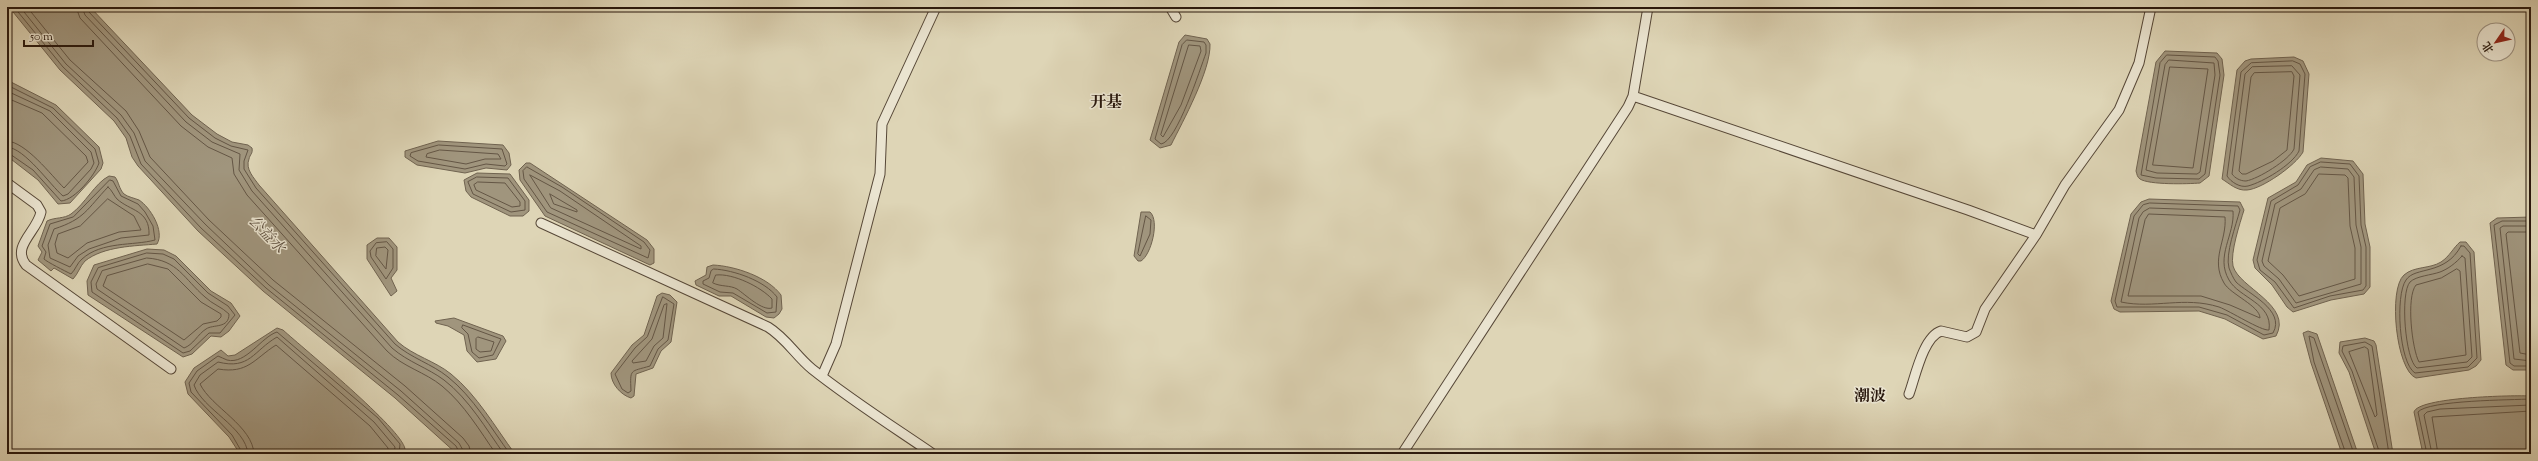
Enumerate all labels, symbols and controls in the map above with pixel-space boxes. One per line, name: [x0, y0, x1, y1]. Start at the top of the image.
scale bar: [24, 22, 93, 48]
north arrow: [2476, 22, 2516, 62]
text: 50 m: [29, 28, 53, 46]
text: 北: [2479, 38, 2498, 56]
district label: 开基: [1090, 92, 1122, 115]
water label: 公益水: [243, 211, 290, 260]
district label: 潮波: [1854, 386, 1886, 409]

